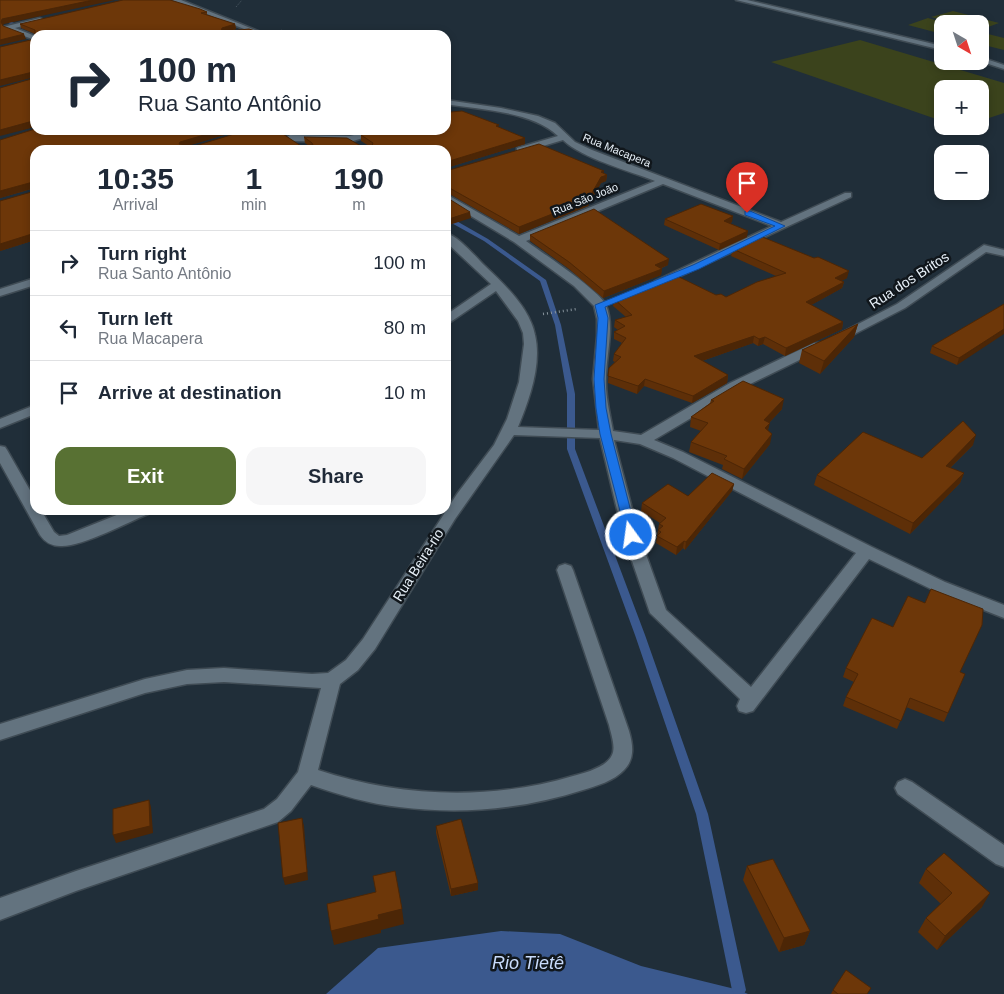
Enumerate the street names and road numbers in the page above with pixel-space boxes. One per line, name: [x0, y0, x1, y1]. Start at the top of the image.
street label: Rua Macapera: [581, 131, 654, 169]
street label: Rua São João: [550, 180, 620, 218]
street label: Rua dos Britos: [866, 248, 952, 312]
street label: Rua Beira-rio: [389, 526, 447, 604]

